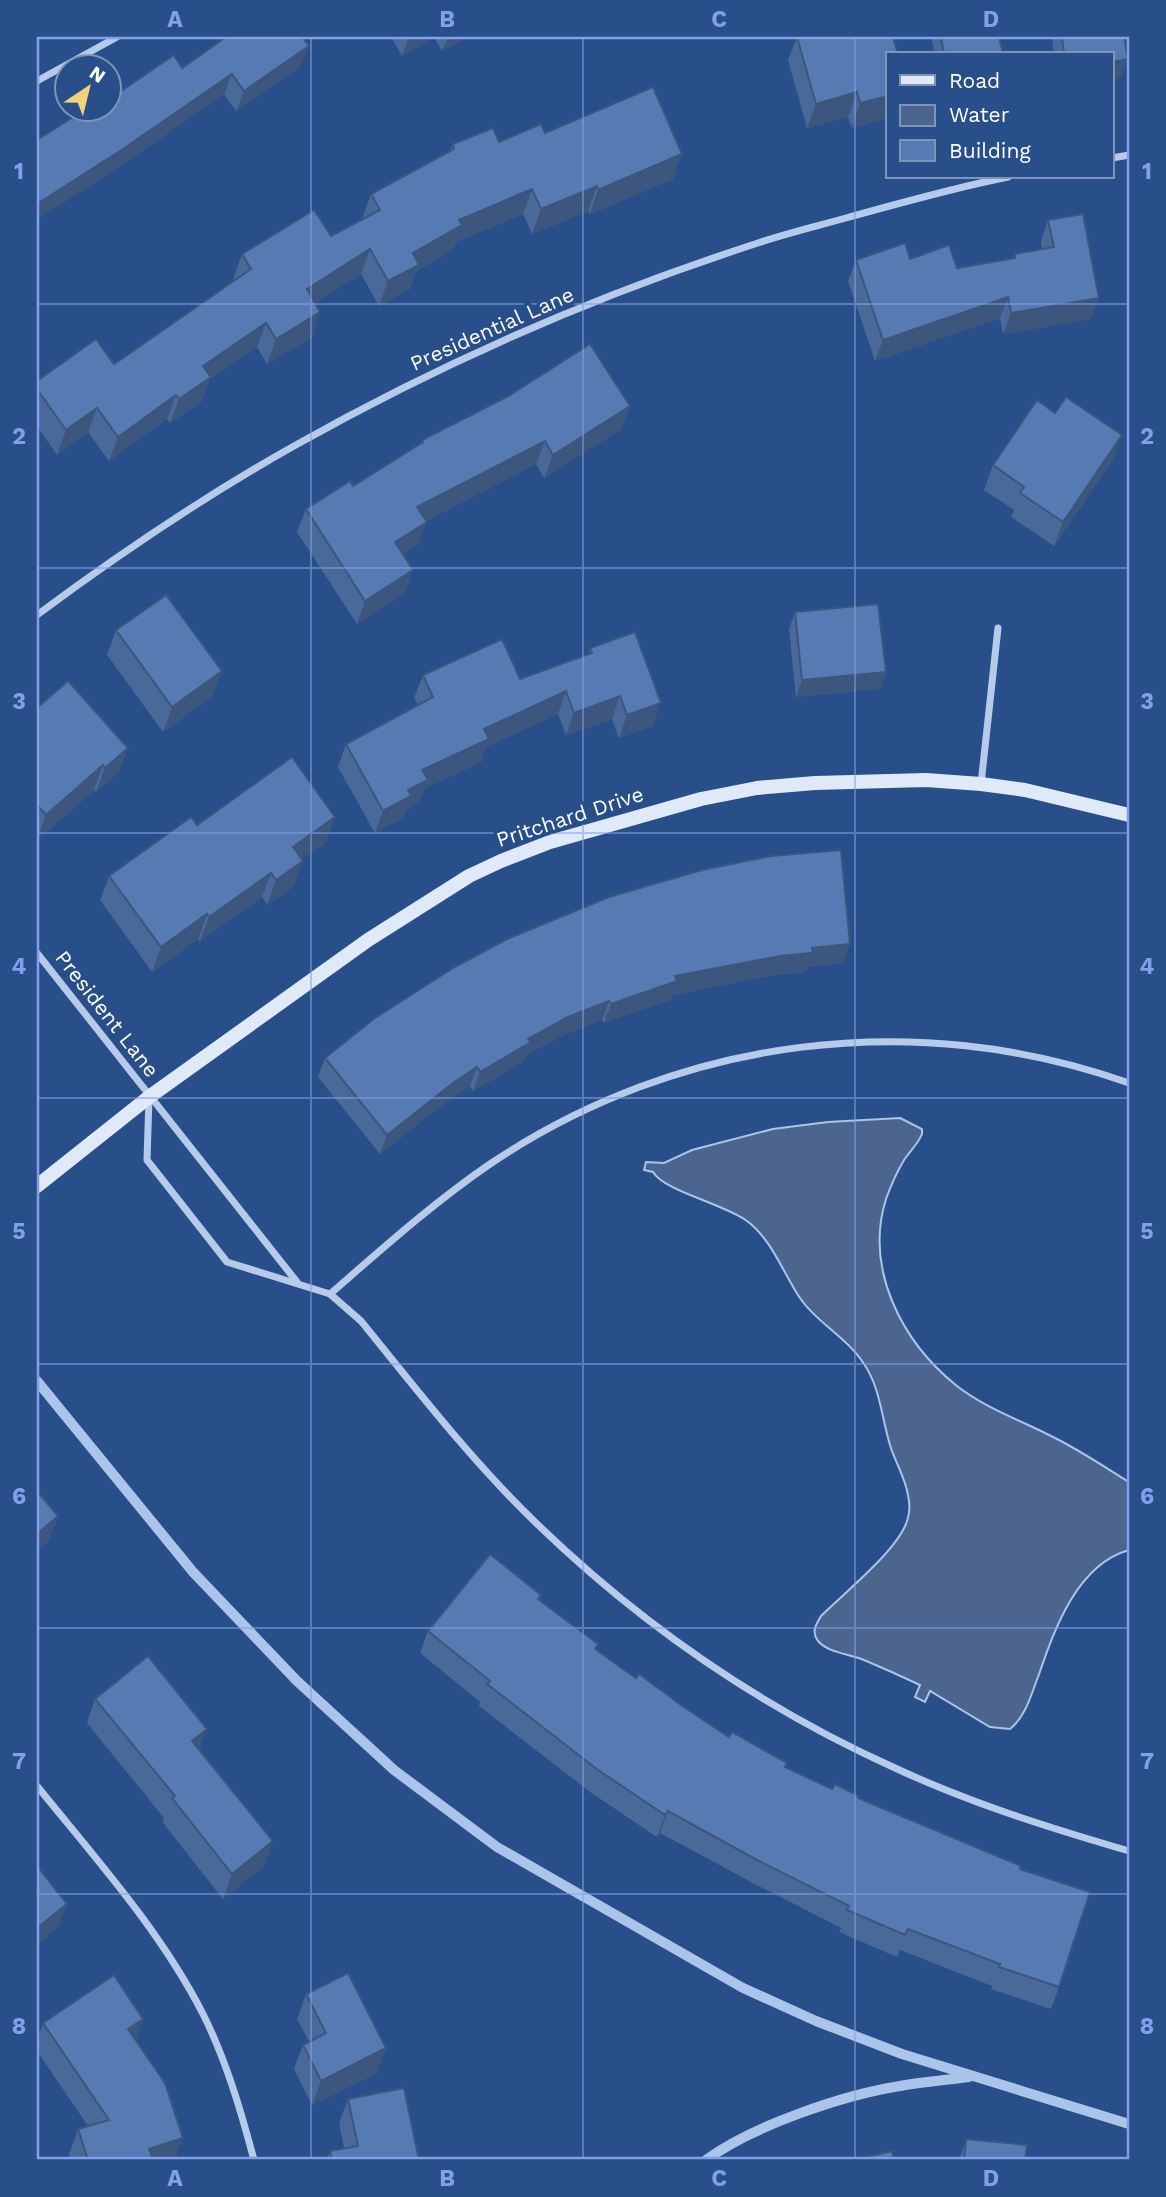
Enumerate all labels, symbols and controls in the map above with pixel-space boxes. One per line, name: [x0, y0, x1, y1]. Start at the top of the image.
text: A: [167, 6, 183, 33]
text: B: [439, 6, 455, 33]
text: C: [711, 6, 727, 33]
text: D: [983, 6, 999, 33]
north arrow: [52, 52, 122, 122]
legend: [886, 52, 1114, 178]
text: N: [85, 61, 110, 88]
text: Road: [949, 68, 1000, 93]
text: Water: [949, 102, 1010, 127]
text: Building: [949, 138, 1031, 163]
text: 1: [14, 158, 24, 185]
text: 1: [1142, 158, 1152, 185]
street label: Presidential Lane: [406, 281, 578, 376]
text: 2: [12, 423, 26, 450]
text: 2: [1140, 423, 1154, 450]
text: 3: [12, 688, 26, 715]
text: 3: [1140, 688, 1154, 715]
street label: Pritchard Drive: [493, 781, 647, 852]
street label: President Lane: [50, 946, 164, 1082]
text: 4: [12, 953, 27, 980]
text: 4: [1140, 953, 1155, 980]
text: 5: [12, 1218, 26, 1245]
text: 5: [1140, 1218, 1154, 1245]
text: 6: [12, 1483, 26, 1510]
text: 6: [1140, 1483, 1154, 1510]
text: 7: [12, 1748, 26, 1775]
text: 7: [1140, 1748, 1154, 1775]
text: 8: [12, 2013, 26, 2040]
text: 8: [1140, 2013, 1154, 2040]
text: A: [167, 2165, 183, 2192]
text: B: [439, 2165, 455, 2192]
text: C: [711, 2165, 727, 2192]
text: D: [983, 2165, 999, 2192]

